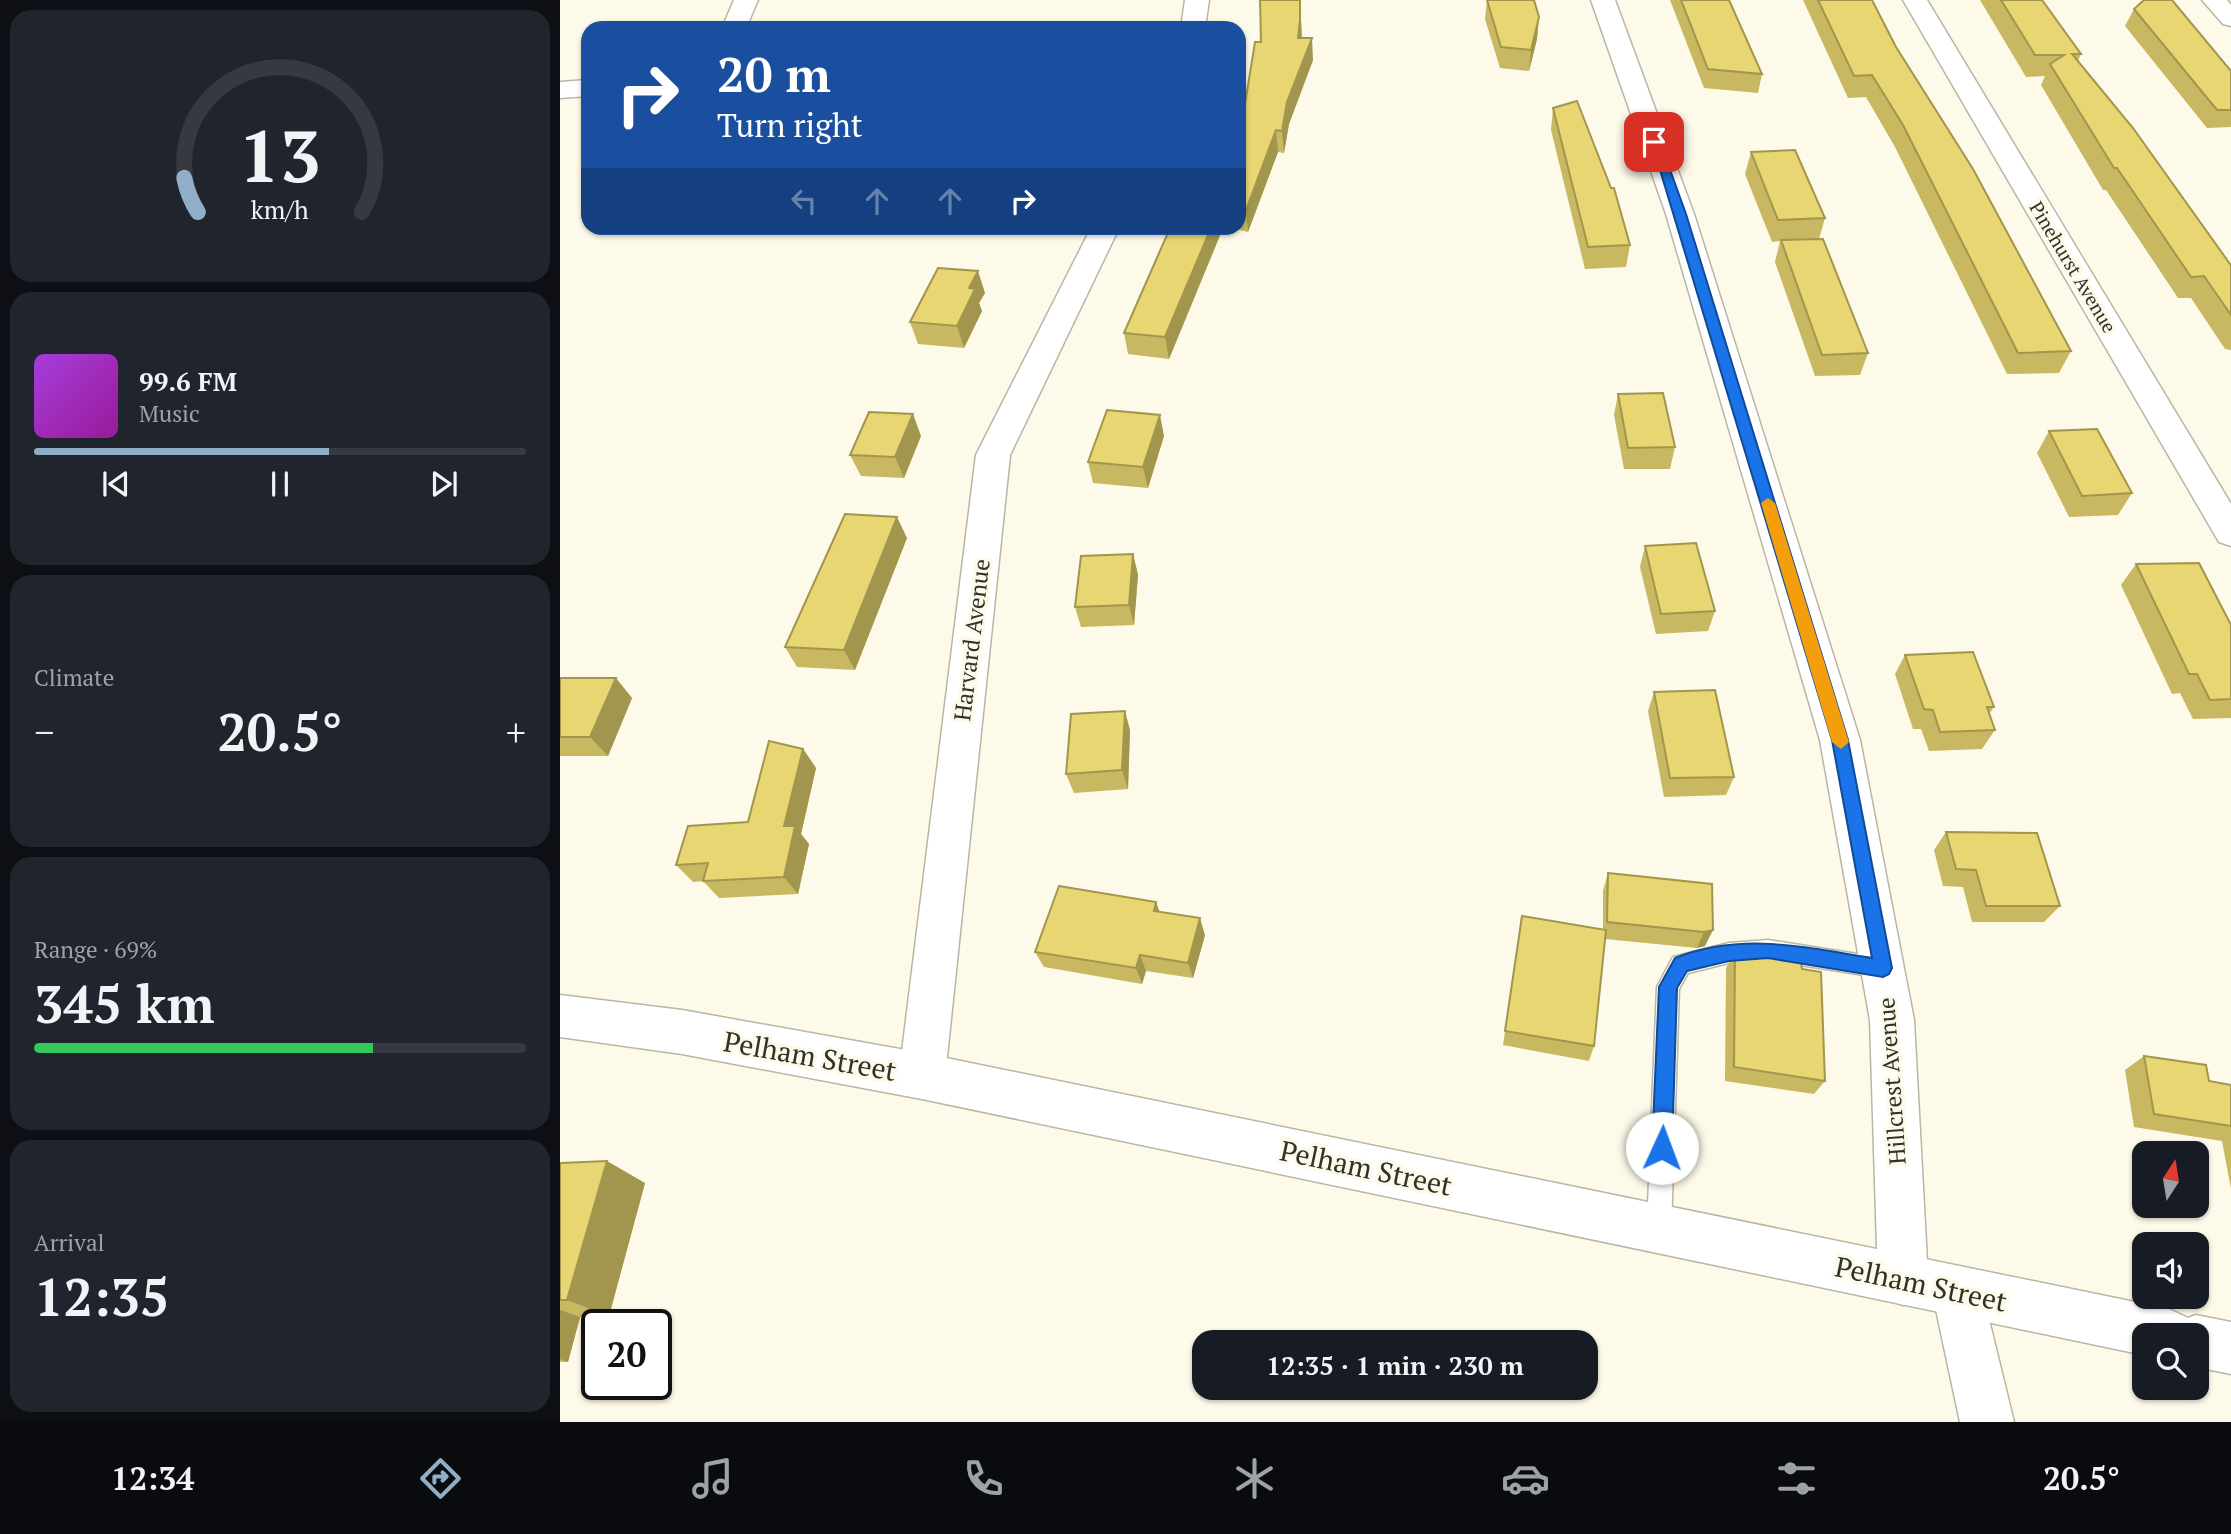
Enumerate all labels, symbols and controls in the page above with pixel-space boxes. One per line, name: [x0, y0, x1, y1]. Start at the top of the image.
text: 20 m: [717, 41, 831, 106]
icon: right: [602, 49, 693, 140]
text: Turn right: [717, 104, 863, 146]
text: 13: [239, 107, 321, 204]
pin: [1624, 112, 1684, 172]
icon: arrive: [1635, 123, 1673, 161]
icon: left: [785, 182, 823, 220]
icon: ahead: [858, 182, 896, 220]
icon: ahead: [931, 182, 969, 220]
icon: right: [1004, 182, 1042, 220]
text: km/h: [251, 193, 309, 226]
street label: Pinehurst Avenue: [2024, 196, 2123, 337]
text: 99.6 FM: [139, 364, 237, 398]
text: Music: [139, 398, 200, 429]
icon: previous: [97, 465, 135, 503]
icon: pause: [261, 465, 299, 503]
icon: next: [425, 465, 463, 503]
street label: Harvard Avenue: [946, 557, 997, 723]
text: Climate: [34, 662, 114, 693]
text: 20.5°: [217, 697, 343, 766]
text: −: [34, 707, 54, 757]
text: +: [506, 707, 526, 757]
text: Range · 69%: [34, 934, 157, 965]
text: 345 km: [34, 969, 215, 1038]
street label: Hillcrest Avenue: [1870, 996, 1913, 1166]
street label: Pelham Street: [721, 1022, 900, 1089]
position arrow: [1625, 1111, 1699, 1185]
street label: Pelham Street: [1277, 1131, 1456, 1204]
north arrow: [2132, 1141, 2208, 1218]
map controls: [2132, 1141, 2209, 1400]
text: Arrival: [34, 1227, 105, 1258]
button: sound: [2132, 1232, 2209, 1309]
street label: Pelham Street: [1832, 1247, 2011, 1320]
text: 12:35: [34, 1262, 169, 1331]
speed limit sign: 20: [581, 1309, 672, 1400]
button: search: [2132, 1323, 2209, 1400]
text: 12:35 · 1 min · 230 m: [1266, 1348, 1524, 1382]
icon: directions: [416, 1454, 465, 1503]
icon: music: [688, 1454, 737, 1503]
icon: phone: [959, 1454, 1008, 1503]
icon: climate: [1230, 1454, 1279, 1503]
icon: car: [1501, 1454, 1550, 1503]
icon: filters: [1772, 1454, 1821, 1503]
text: 12:34: [111, 1457, 194, 1499]
text: 20.5°: [2043, 1457, 2120, 1499]

